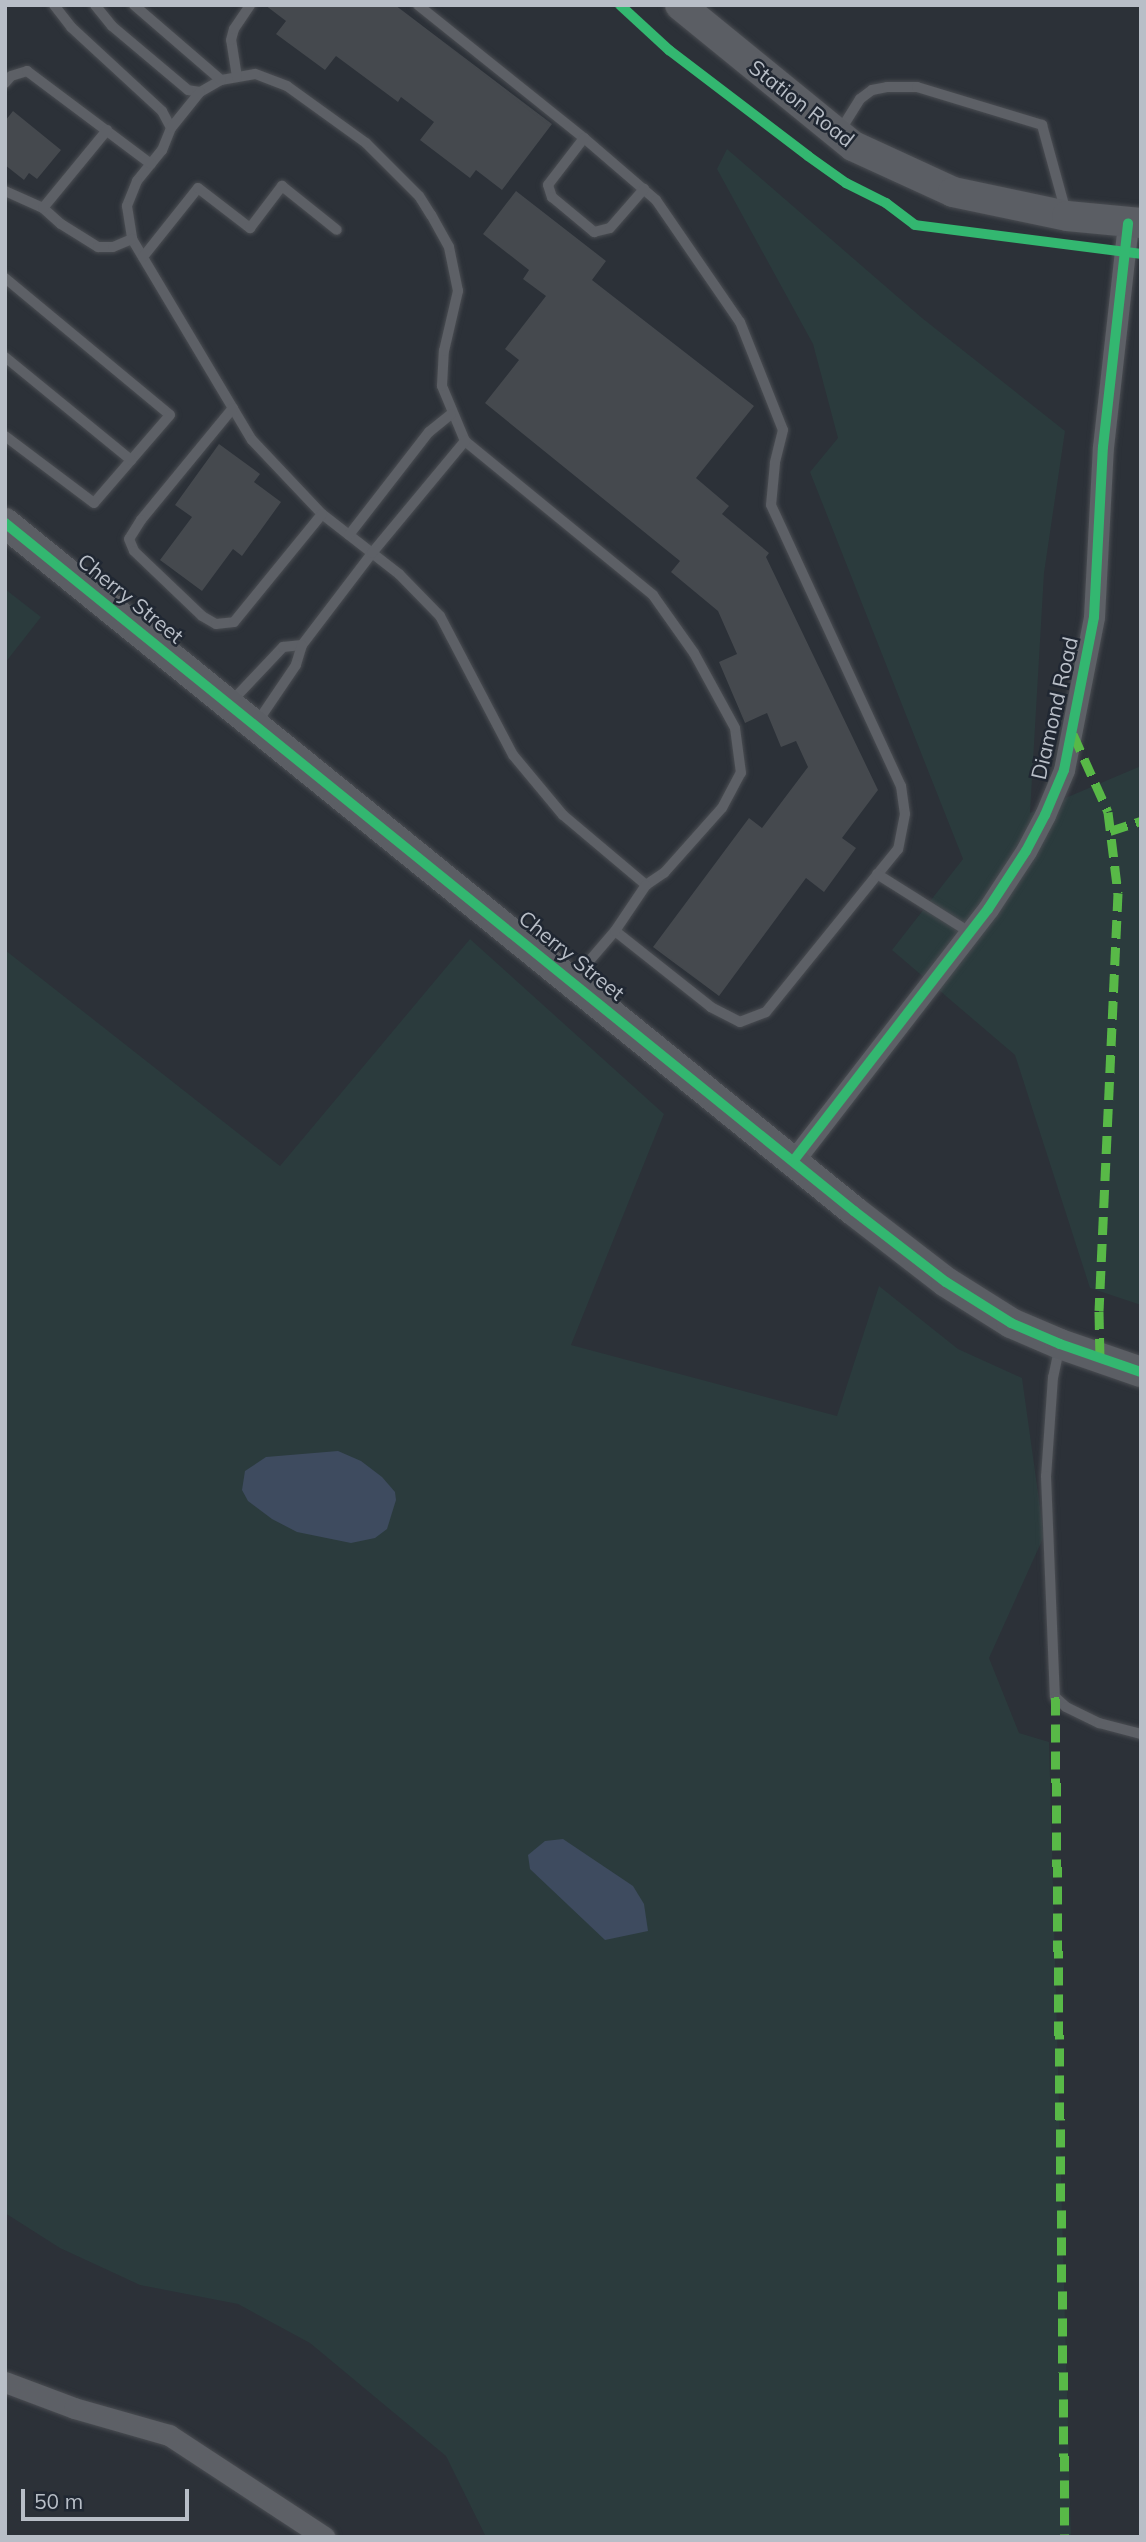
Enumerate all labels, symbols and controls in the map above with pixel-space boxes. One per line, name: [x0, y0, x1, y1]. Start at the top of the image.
street label: Station Road: [744, 54, 860, 152]
street label: Cherry Street: [73, 548, 189, 648]
street label: Diamond Road: [1025, 634, 1083, 782]
street label: Cherry Street: [514, 905, 630, 1005]
scale bar: [24, 2476, 192, 2520]
text: 50 m: [34, 2488, 83, 2514]

